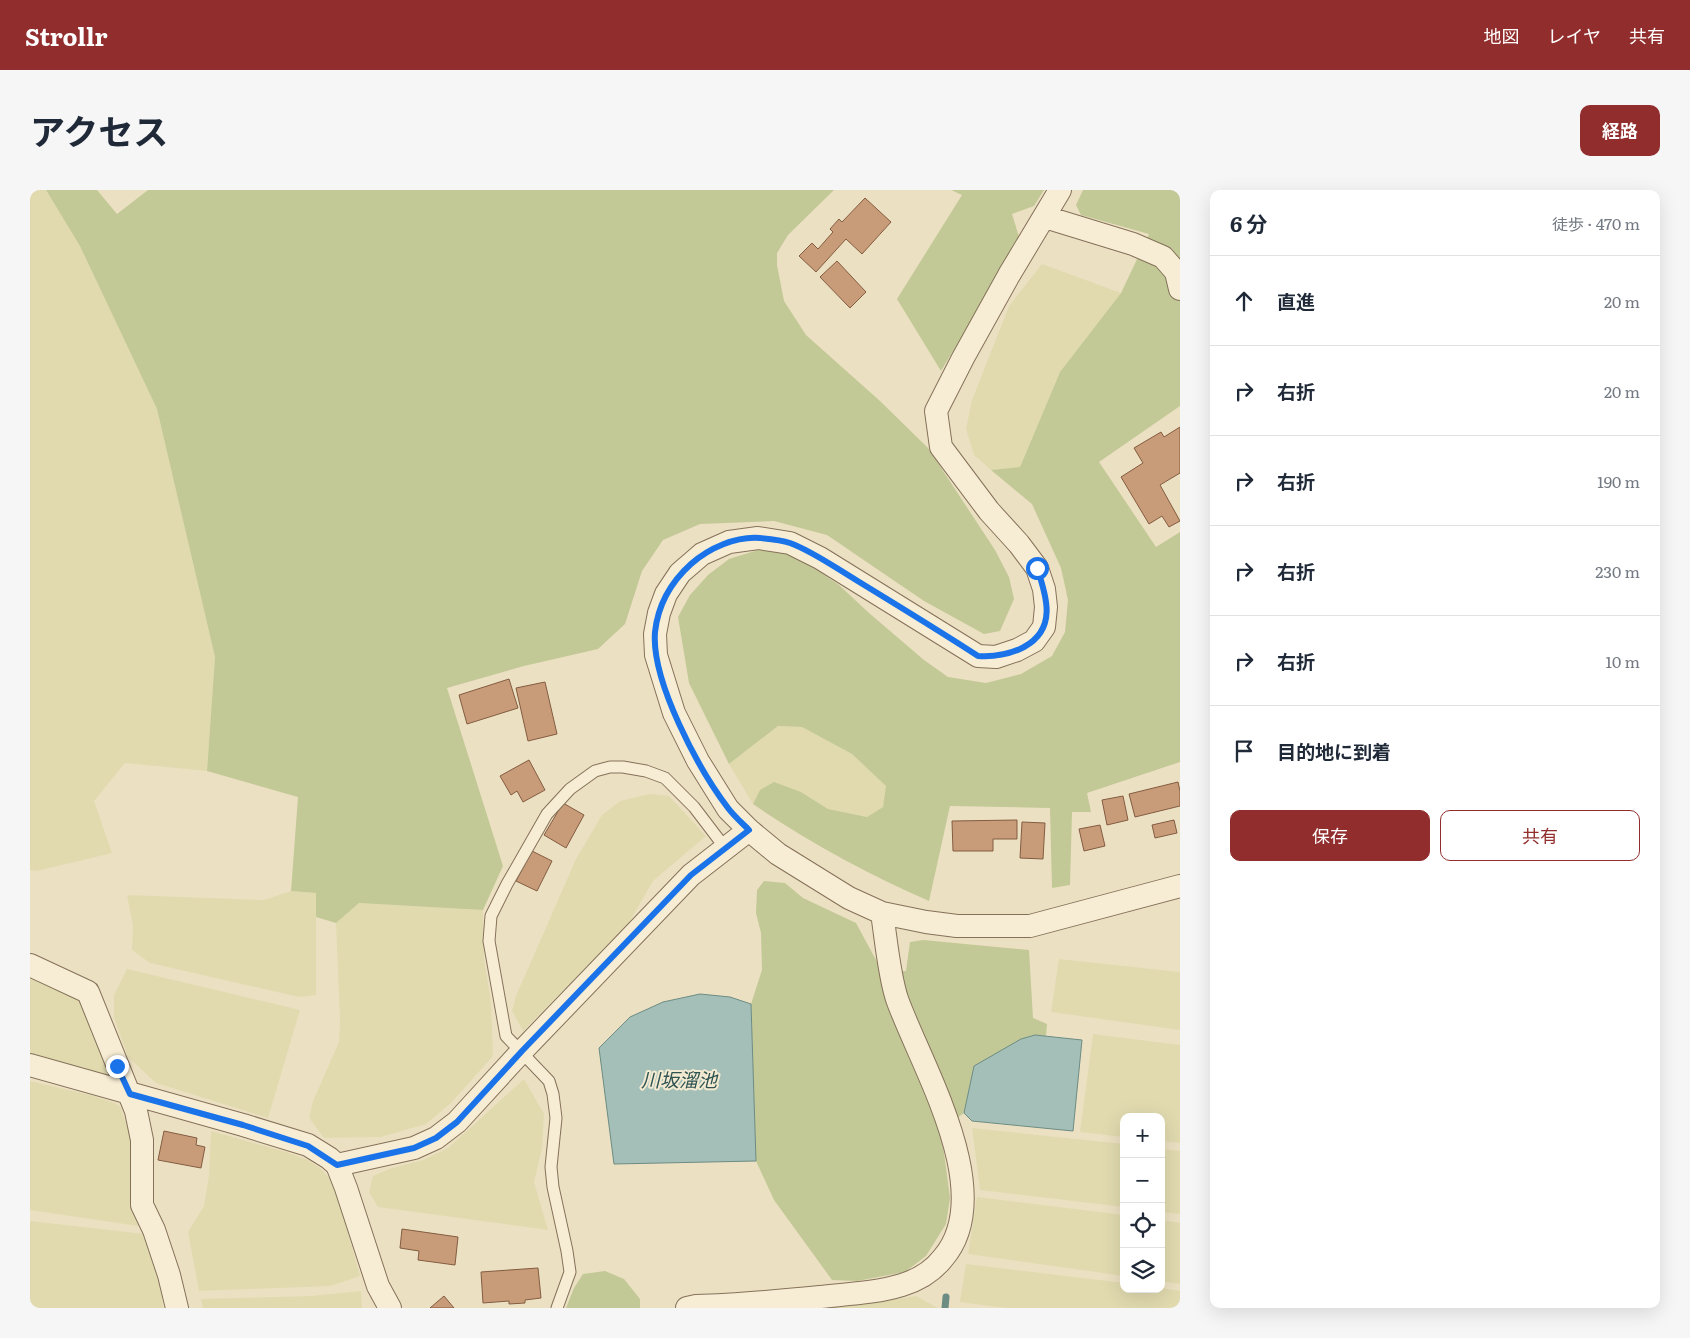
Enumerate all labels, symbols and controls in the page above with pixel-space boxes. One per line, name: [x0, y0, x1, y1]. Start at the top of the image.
text: Strollr: [25, 18, 108, 53]
text: 地図: [1484, 22, 1520, 49]
text: レイヤ: [1548, 22, 1601, 49]
text: 共有: [1629, 22, 1665, 49]
text: アクセス: [30, 104, 168, 156]
button: 経路: [1580, 105, 1660, 156]
text: 6 分: [1230, 207, 1267, 238]
text: 徒歩 · 470 m: [1552, 211, 1640, 235]
icon: ahead: [1230, 287, 1258, 315]
text: 直進: [1277, 287, 1315, 315]
text: 20 m: [1604, 289, 1640, 313]
icon: right: [1230, 377, 1258, 405]
text: 右折: [1277, 377, 1315, 405]
text: 20 m: [1604, 379, 1640, 403]
icon: right: [1230, 467, 1258, 495]
text: 右折: [1277, 467, 1315, 495]
text: 190 m: [1597, 469, 1640, 493]
route start: [1026, 557, 1049, 580]
icon: right: [1230, 557, 1258, 585]
text: 右折: [1277, 557, 1315, 585]
text: 230 m: [1595, 559, 1640, 583]
icon: right: [1230, 647, 1258, 675]
text: 右折: [1277, 647, 1315, 675]
text: 10 m: [1606, 649, 1640, 673]
icon: arrive: [1230, 737, 1258, 765]
text: 目的地に到着: [1277, 737, 1391, 765]
button: 保存: [1230, 810, 1430, 861]
button: 共有: [1440, 810, 1640, 861]
route end: [106, 1055, 129, 1078]
water label: 川坂溜池: [641, 1065, 719, 1093]
map controls: [1120, 1113, 1165, 1293]
button: +: [1120, 1113, 1165, 1158]
button: −: [1120, 1158, 1165, 1203]
button: locate: [1120, 1203, 1165, 1248]
button: layers: [1120, 1248, 1165, 1293]

